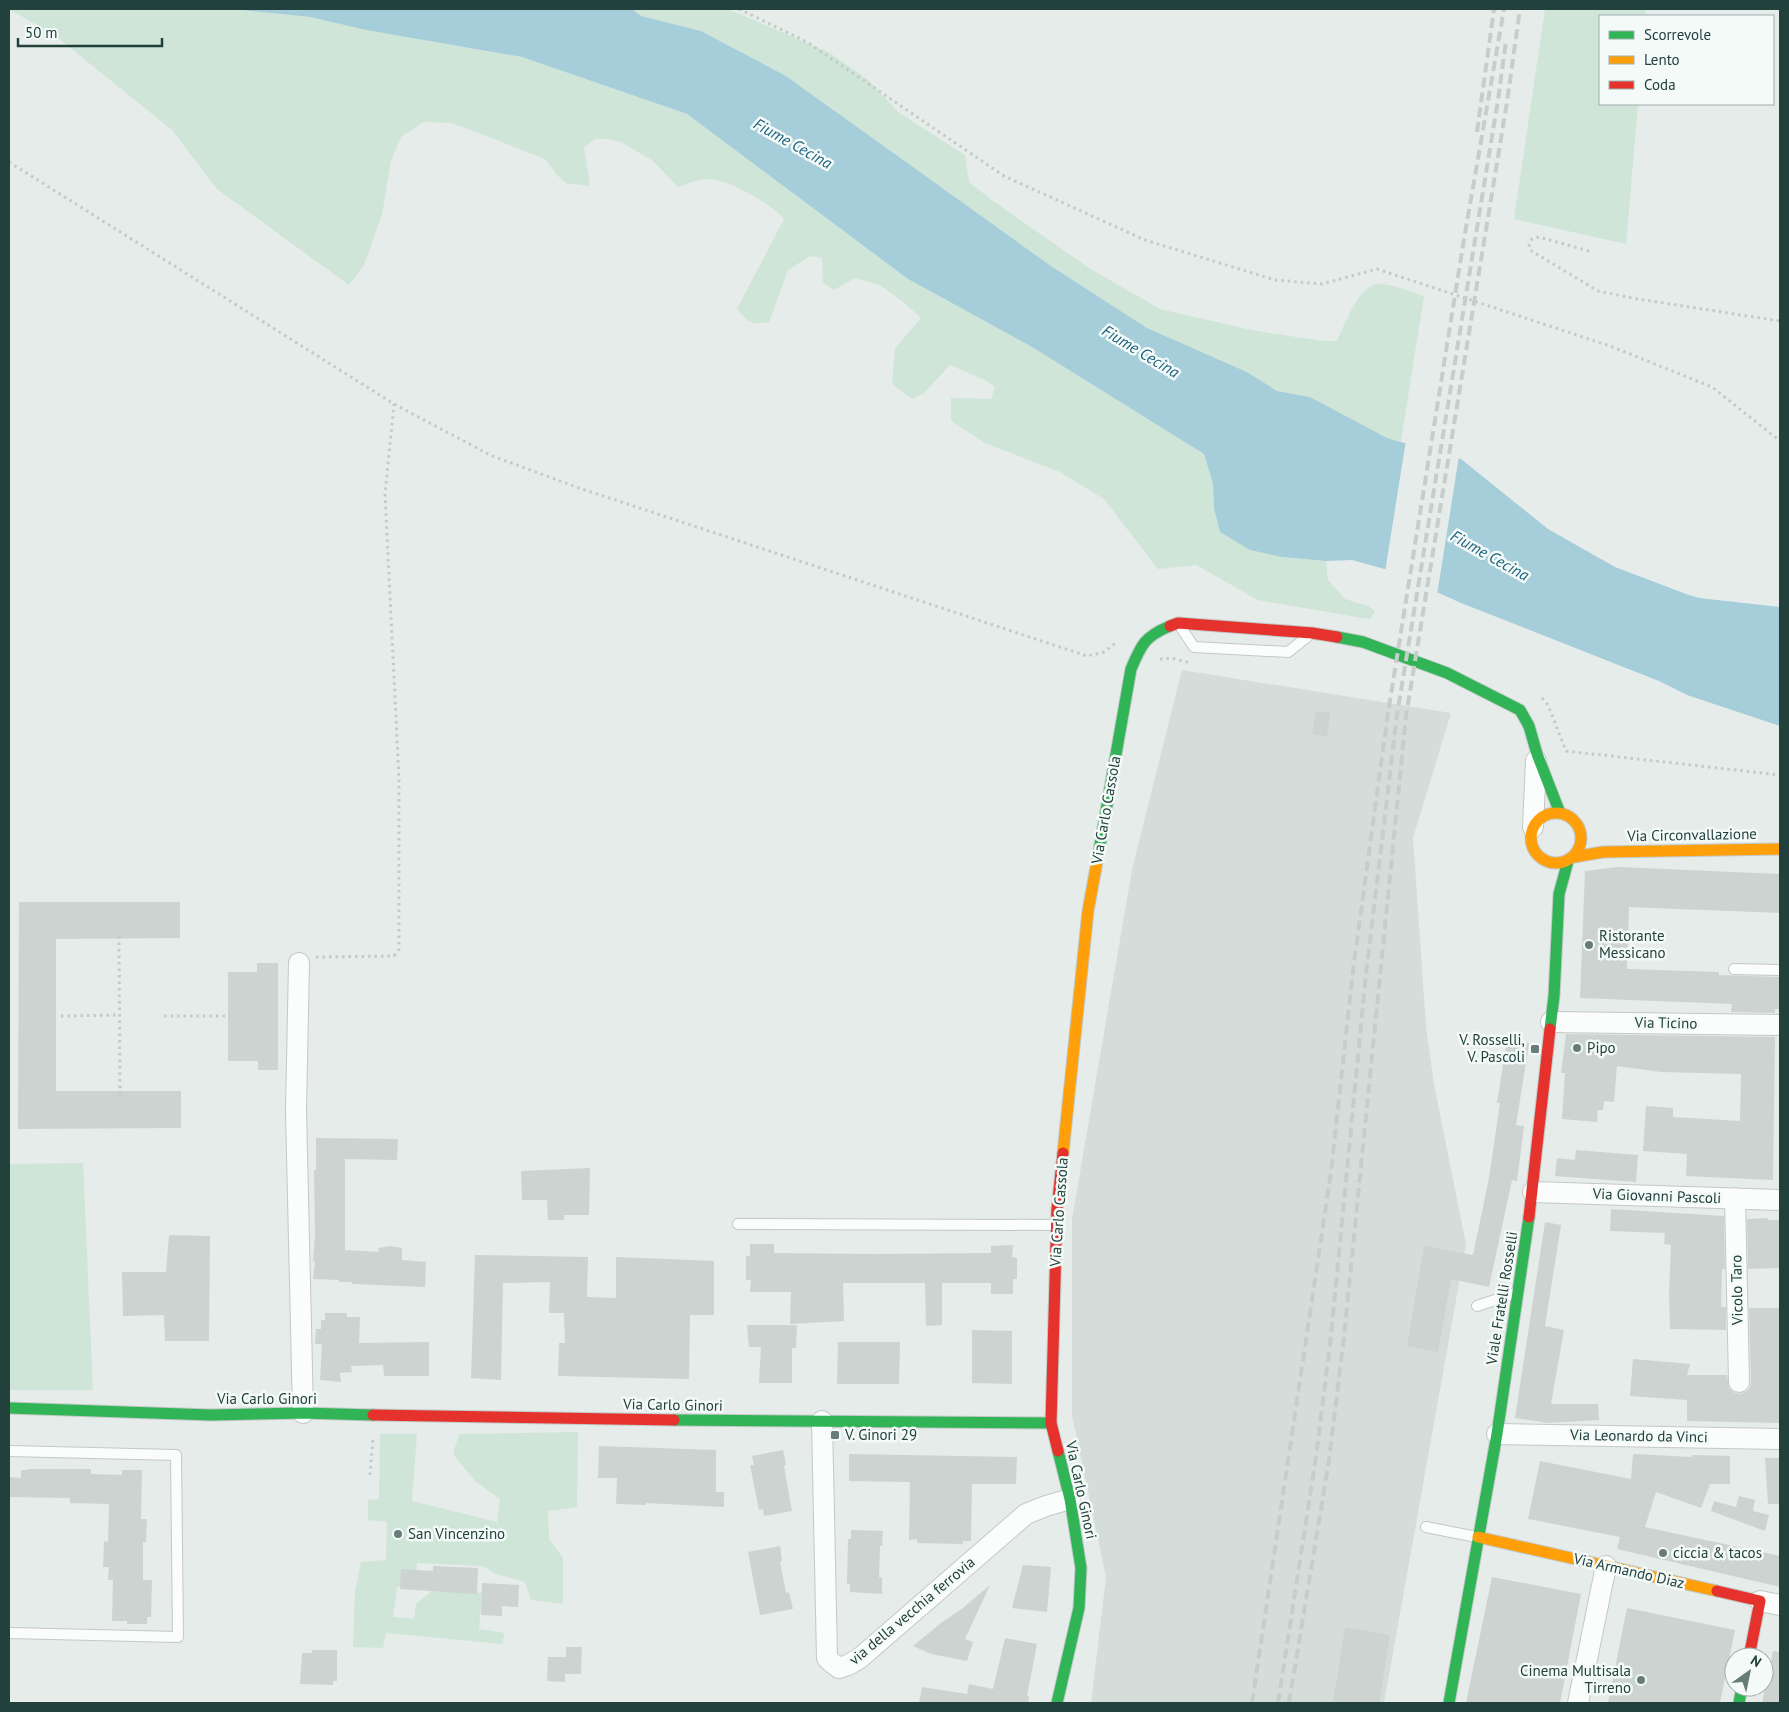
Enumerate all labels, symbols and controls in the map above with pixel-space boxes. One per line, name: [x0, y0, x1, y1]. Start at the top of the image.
scale bar: [18, 15, 161, 47]
legend: [1599, 15, 1774, 105]
text: 50 m: [25, 23, 58, 42]
text: Scorrevole: [1644, 25, 1711, 44]
text: Lento: [1644, 50, 1680, 69]
text: Coda: [1644, 75, 1676, 94]
water label: Fiume Cecina: [750, 113, 836, 173]
water label: Fiume Cecina: [1099, 320, 1183, 382]
water label: Fiume Cecina: [1447, 525, 1533, 585]
street label: Via Carlo Cassola: [1086, 754, 1124, 866]
street label: Via Circonvallazione: [1626, 824, 1757, 845]
place label: Ristorante Messicano: [1599, 926, 1666, 962]
marker: Ristorante Messicano: [1583, 939, 1595, 951]
street label: Via Ticino: [1633, 1012, 1698, 1033]
place label: V. Rosselli, V. Pascoli: [1458, 1030, 1525, 1066]
place label: Pipo: [1587, 1038, 1616, 1057]
marker: Pipo: [1571, 1042, 1583, 1054]
marker: V. Rosselli, V. Pascoli: [1529, 1043, 1541, 1055]
street label: Via Carlo Cassola: [1045, 1157, 1072, 1268]
street label: Via Giovanni Pascoli: [1591, 1184, 1722, 1207]
street label: Viale Fratelli Rosselli: [1481, 1230, 1521, 1367]
street label: Vicolo Taro: [1726, 1255, 1747, 1326]
street label: Via Carlo Ginori: [216, 1389, 317, 1408]
street label: Via Carlo Ginori: [622, 1394, 723, 1415]
place label: V. Ginori 29: [844, 1425, 917, 1444]
street label: Via Leonardo da Vinci: [1569, 1425, 1708, 1446]
marker: V. Ginori 29: [829, 1429, 841, 1441]
street label: Via Carlo Ginori: [1062, 1438, 1101, 1541]
place label: San Vincenzino: [408, 1524, 505, 1543]
marker: San Vincenzino: [392, 1528, 404, 1540]
place label: ciccia & tacos: [1673, 1543, 1762, 1562]
marker: ciccia & tacos: [1657, 1547, 1669, 1559]
street label: Via Armando Diaz: [1571, 1548, 1686, 1593]
street label: via della vecchia ferrovia: [845, 1552, 979, 1669]
north arrow: [1724, 1647, 1774, 1697]
text: N: [1747, 1651, 1765, 1671]
place label: Cinema Multisala Tirreno: [1520, 1661, 1631, 1697]
marker: Cinema Multisala Tirreno: [1635, 1674, 1647, 1686]

